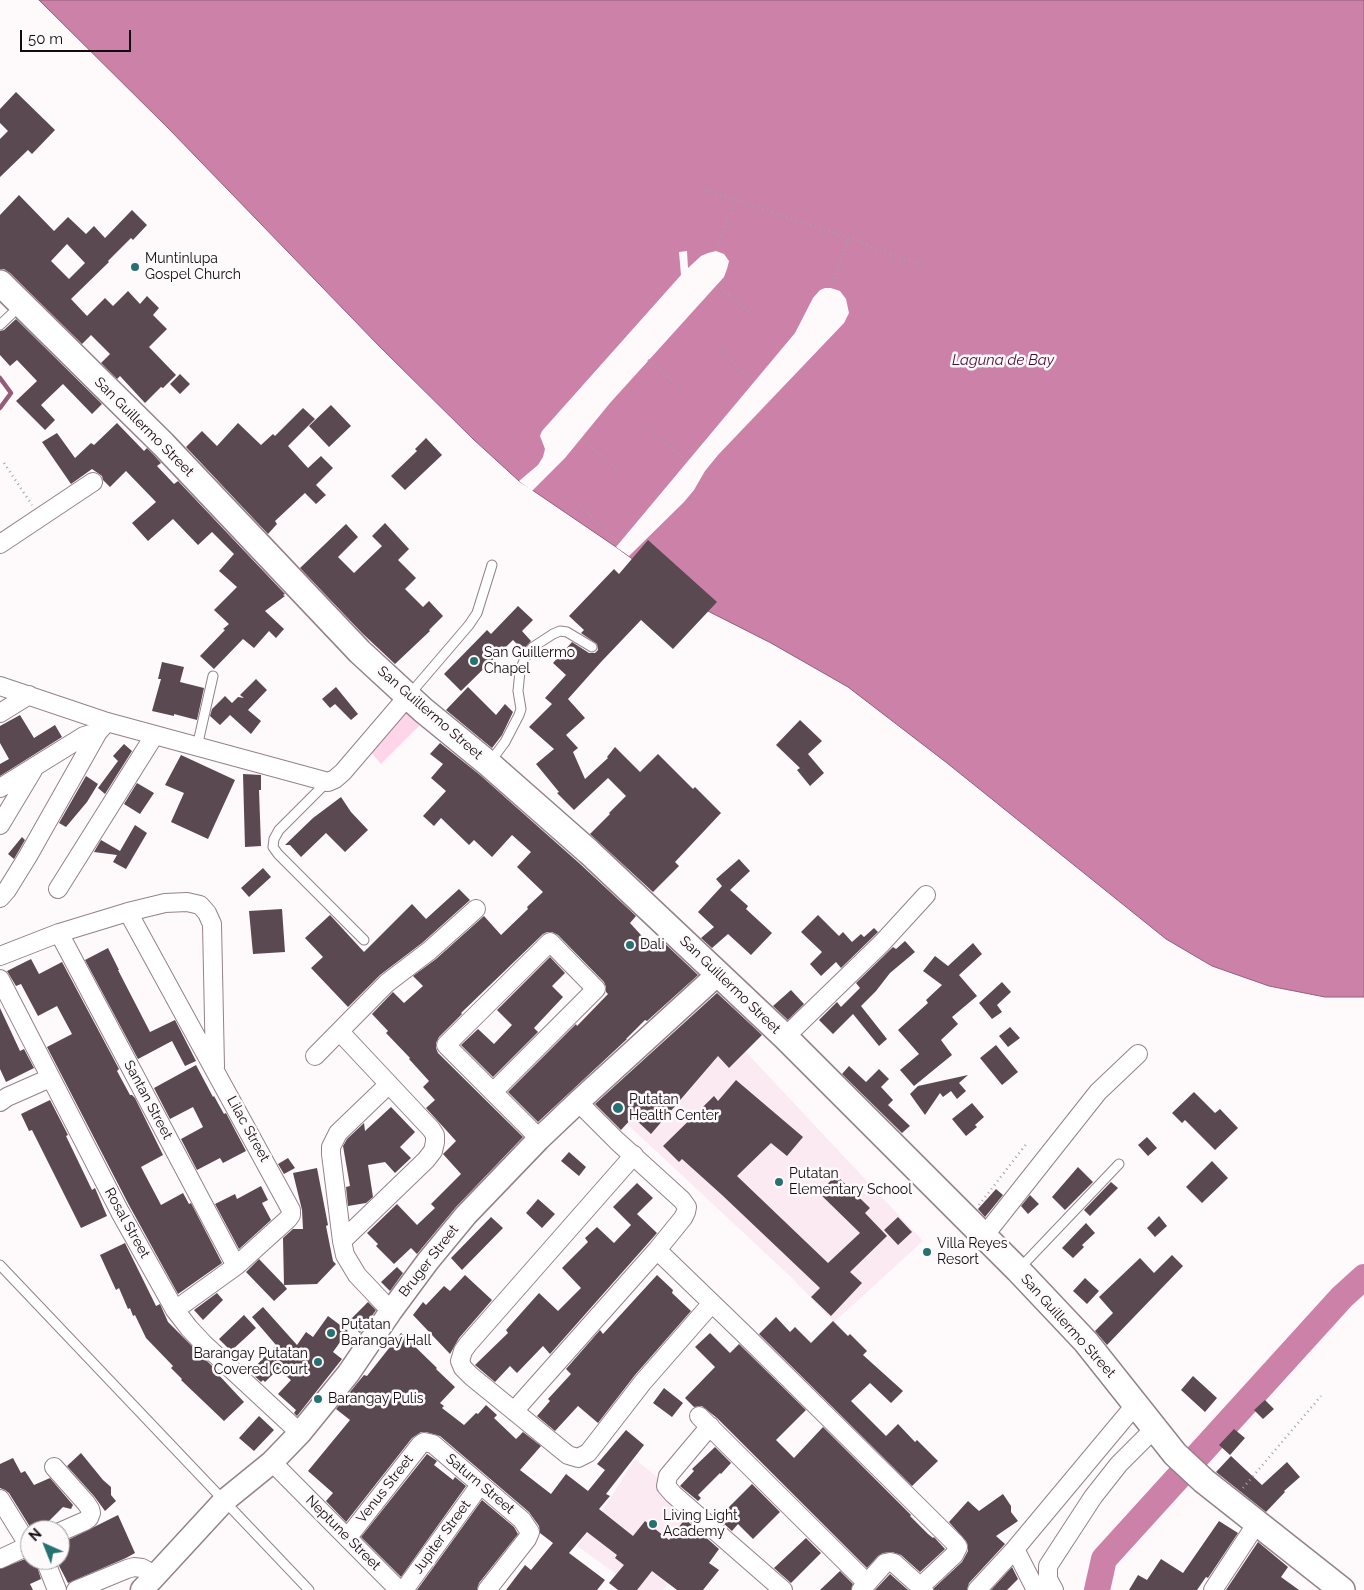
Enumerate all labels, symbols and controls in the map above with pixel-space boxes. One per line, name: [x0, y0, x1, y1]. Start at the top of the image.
scale bar: [22, 20, 134, 52]
text: 50 m: [28, 30, 63, 48]
place label: Muntinlupa Gospel Church: [145, 251, 241, 284]
marker: Muntinlupa Gospel Church: [129, 261, 141, 273]
water label: Laguna de Bay: [952, 351, 1054, 369]
street label: San Guillermo Street: [91, 374, 197, 480]
place label: San Guillermo Chapel: [484, 645, 575, 678]
marker: San Guillermo Chapel: [468, 655, 480, 667]
street label: San Guillermo Street: [374, 663, 486, 763]
street label: San Guillermo Street: [676, 933, 784, 1037]
place label: Dali: [640, 937, 664, 953]
marker: Dali: [624, 939, 636, 951]
street label: Santan Street: [120, 1058, 176, 1142]
place label: Putatan Health Center: [629, 1092, 719, 1124]
street label: Lilac Street: [223, 1093, 273, 1165]
marker: Putatan Health Center: [611, 1101, 625, 1115]
place label: Putatan Elementary School: [789, 1166, 912, 1198]
marker: Putatan Elementary School: [773, 1176, 785, 1188]
street label: Rosal Street: [101, 1185, 153, 1261]
street label: Bruger Street: [396, 1222, 462, 1300]
place label: Villa Reyes Resort: [937, 1236, 1008, 1268]
marker: Villa Reyes Resort: [921, 1246, 933, 1258]
street label: San Guillermo Street: [1017, 1271, 1119, 1381]
place label: Putatan Barangay Hall: [341, 1317, 431, 1350]
marker: Putatan Barangay Hall: [325, 1327, 337, 1339]
place label: Barangay Putatan Covered Court: [193, 1346, 308, 1378]
marker: Barangay Putatan Covered Court: [312, 1356, 324, 1368]
place label: Barangay Pulis: [328, 1391, 423, 1407]
marker: Barangay Pulis: [312, 1393, 324, 1405]
street label: Saturn Street: [442, 1450, 518, 1518]
street label: Venus Street: [353, 1451, 417, 1527]
street label: Neptune Street: [302, 1492, 384, 1574]
street label: Jupiter Street: [410, 1497, 474, 1577]
place label: Living Light Academy: [663, 1508, 738, 1540]
marker: Living Light Academy: [647, 1518, 659, 1530]
north arrow: [20, 1520, 70, 1570]
text: N: [26, 1525, 45, 1544]

